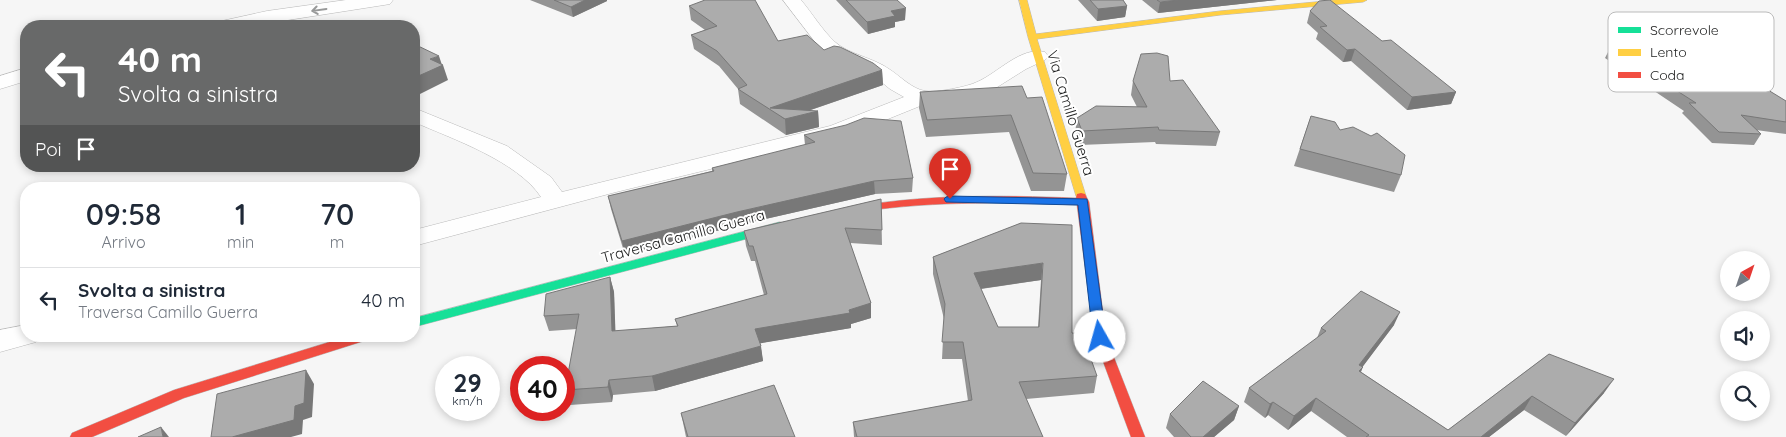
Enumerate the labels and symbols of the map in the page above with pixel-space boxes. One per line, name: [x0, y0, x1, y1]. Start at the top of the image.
one-way arrow: [311, 5, 327, 15]
legend: [1608, 12, 1774, 92]
text: Scorrevole: [1650, 21, 1719, 39]
text: Lento: [1650, 43, 1687, 61]
street label: Via Camillo Guerra: [1043, 48, 1099, 178]
text: Coda: [1650, 66, 1685, 84]
pin: [929, 148, 971, 199]
street label: Traversa Camillo Guerra: [599, 205, 767, 267]
north arrow: [1720, 251, 1770, 301]
position arrow: [1073, 310, 1125, 362]
speed limit sign: 40: [510, 356, 575, 421]

